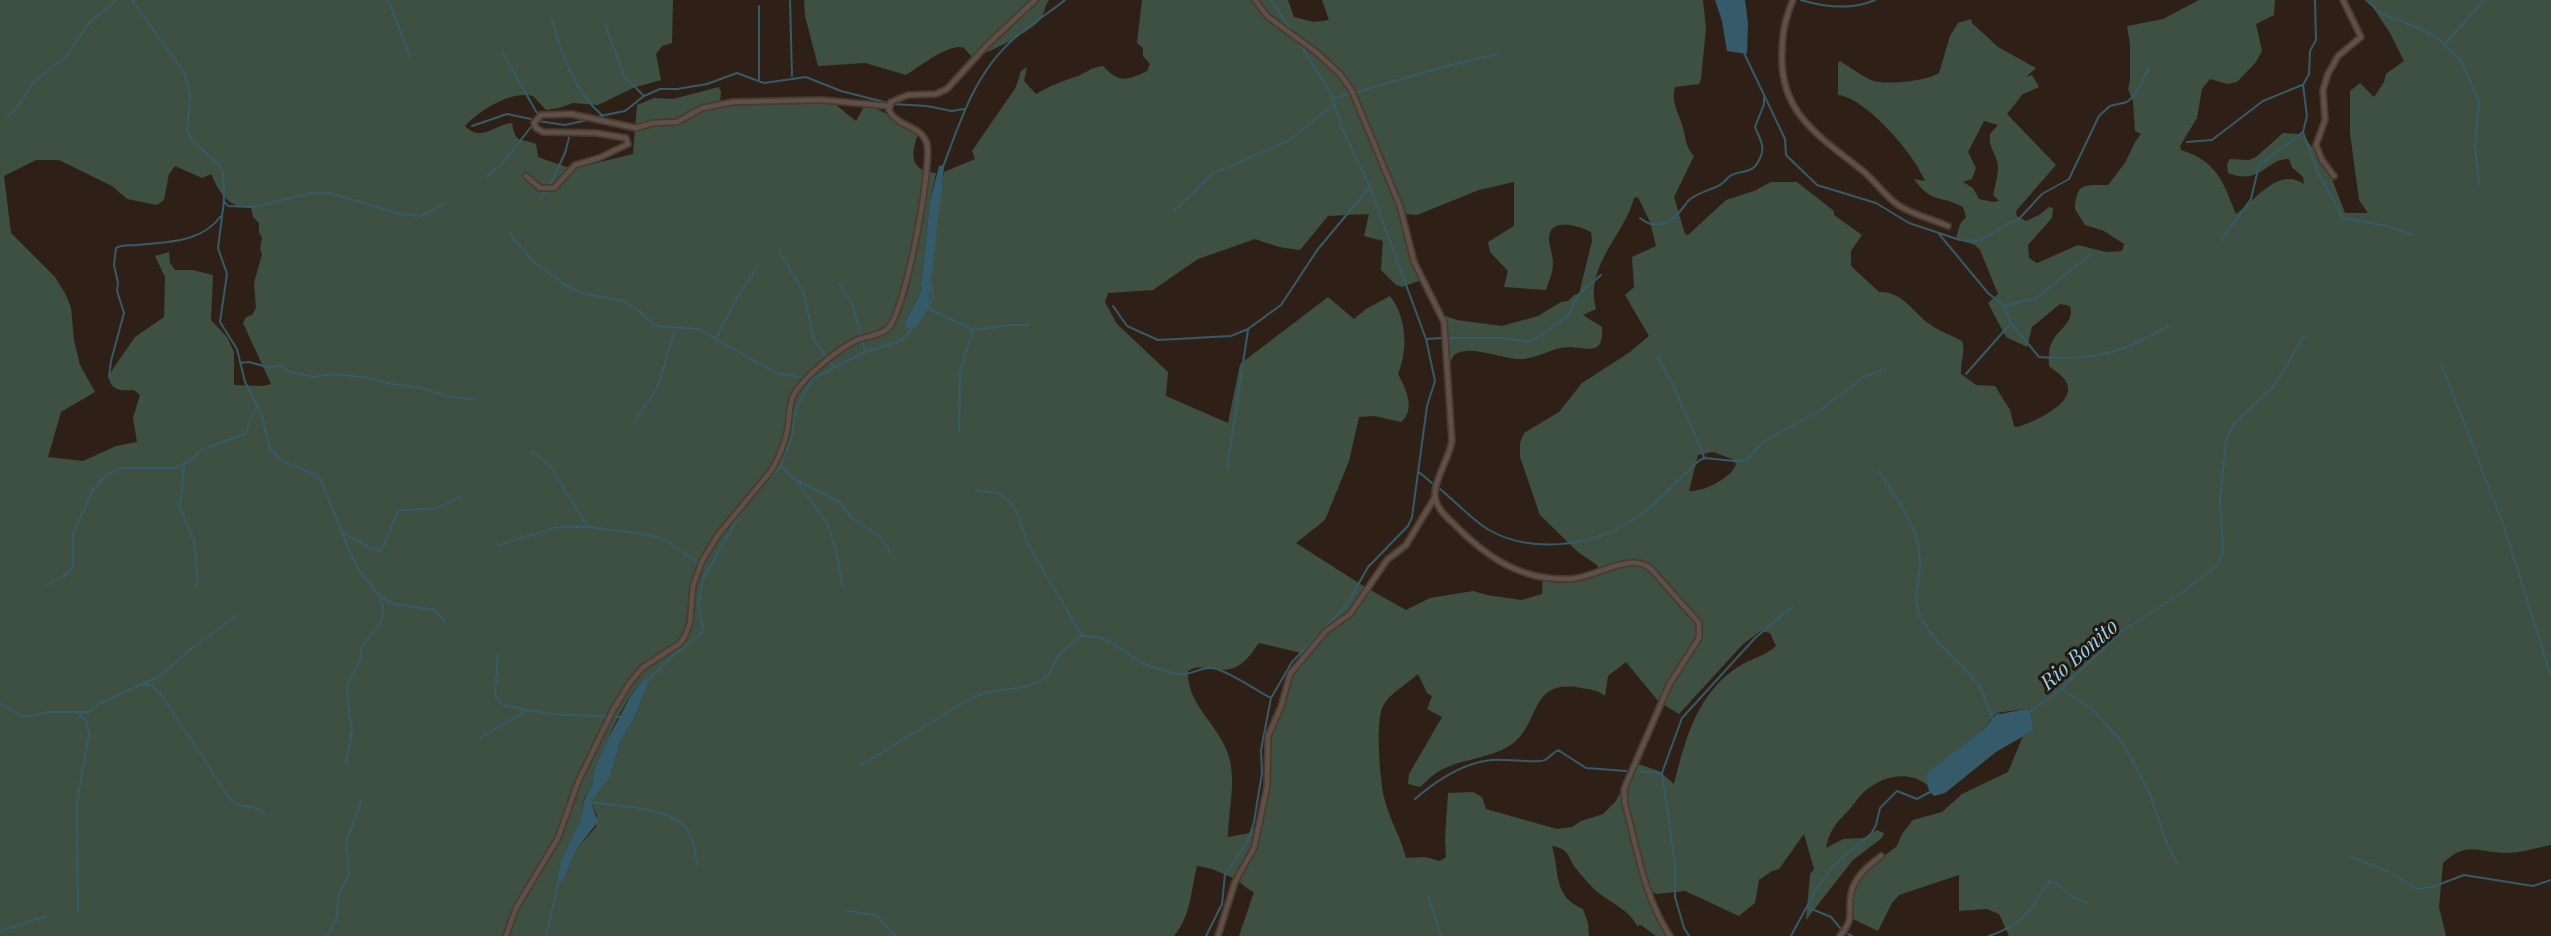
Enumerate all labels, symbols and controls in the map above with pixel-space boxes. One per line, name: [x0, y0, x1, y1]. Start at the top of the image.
water label: Rio Bonito: [2032, 611, 2123, 695]

